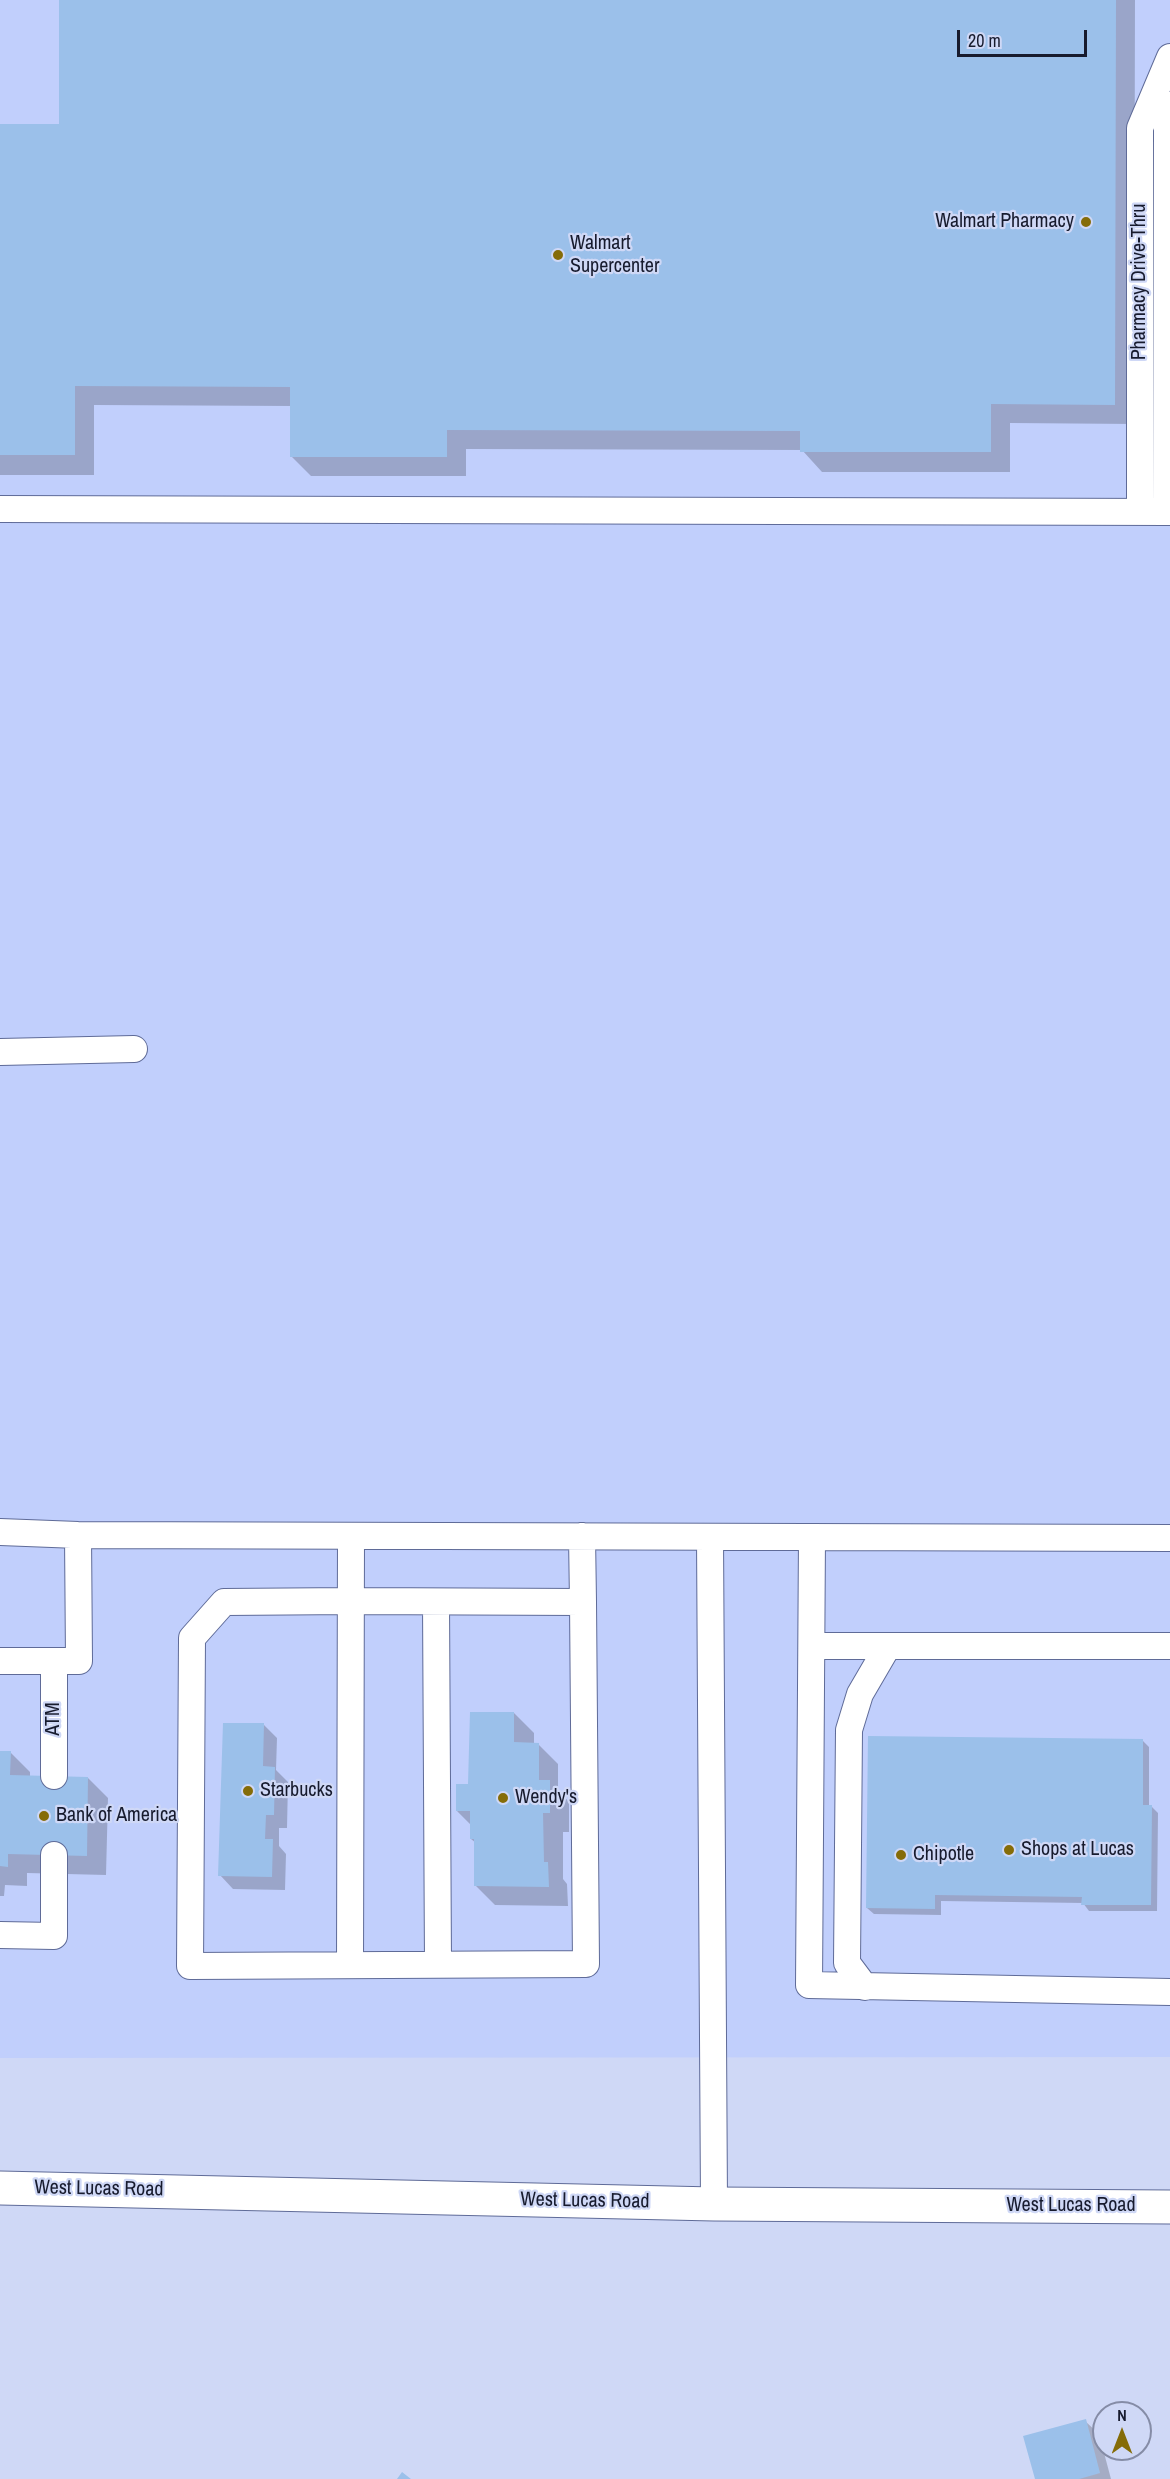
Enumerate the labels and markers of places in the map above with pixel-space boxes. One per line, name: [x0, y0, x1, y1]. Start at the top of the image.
place label: Walmart Pharmacy: [935, 210, 1074, 234]
marker: Walmart Pharmacy: [1079, 215, 1093, 229]
place label: Walmart Supercenter: [570, 232, 659, 279]
marker: Walmart Supercenter: [551, 248, 565, 262]
place label: Starbucks: [260, 1779, 333, 1803]
marker: Starbucks: [241, 1784, 255, 1798]
place label: Wendy's: [515, 1786, 577, 1810]
marker: Wendy's: [496, 1791, 510, 1805]
place label: Bank of America: [56, 1804, 177, 1828]
marker: Bank of America: [37, 1809, 51, 1823]
place label: Shops at Lucas: [1021, 1838, 1134, 1862]
place label: Chipotle: [913, 1843, 974, 1867]
marker: Shops at Lucas: [1002, 1843, 1016, 1857]
marker: Chipotle: [894, 1848, 908, 1862]

